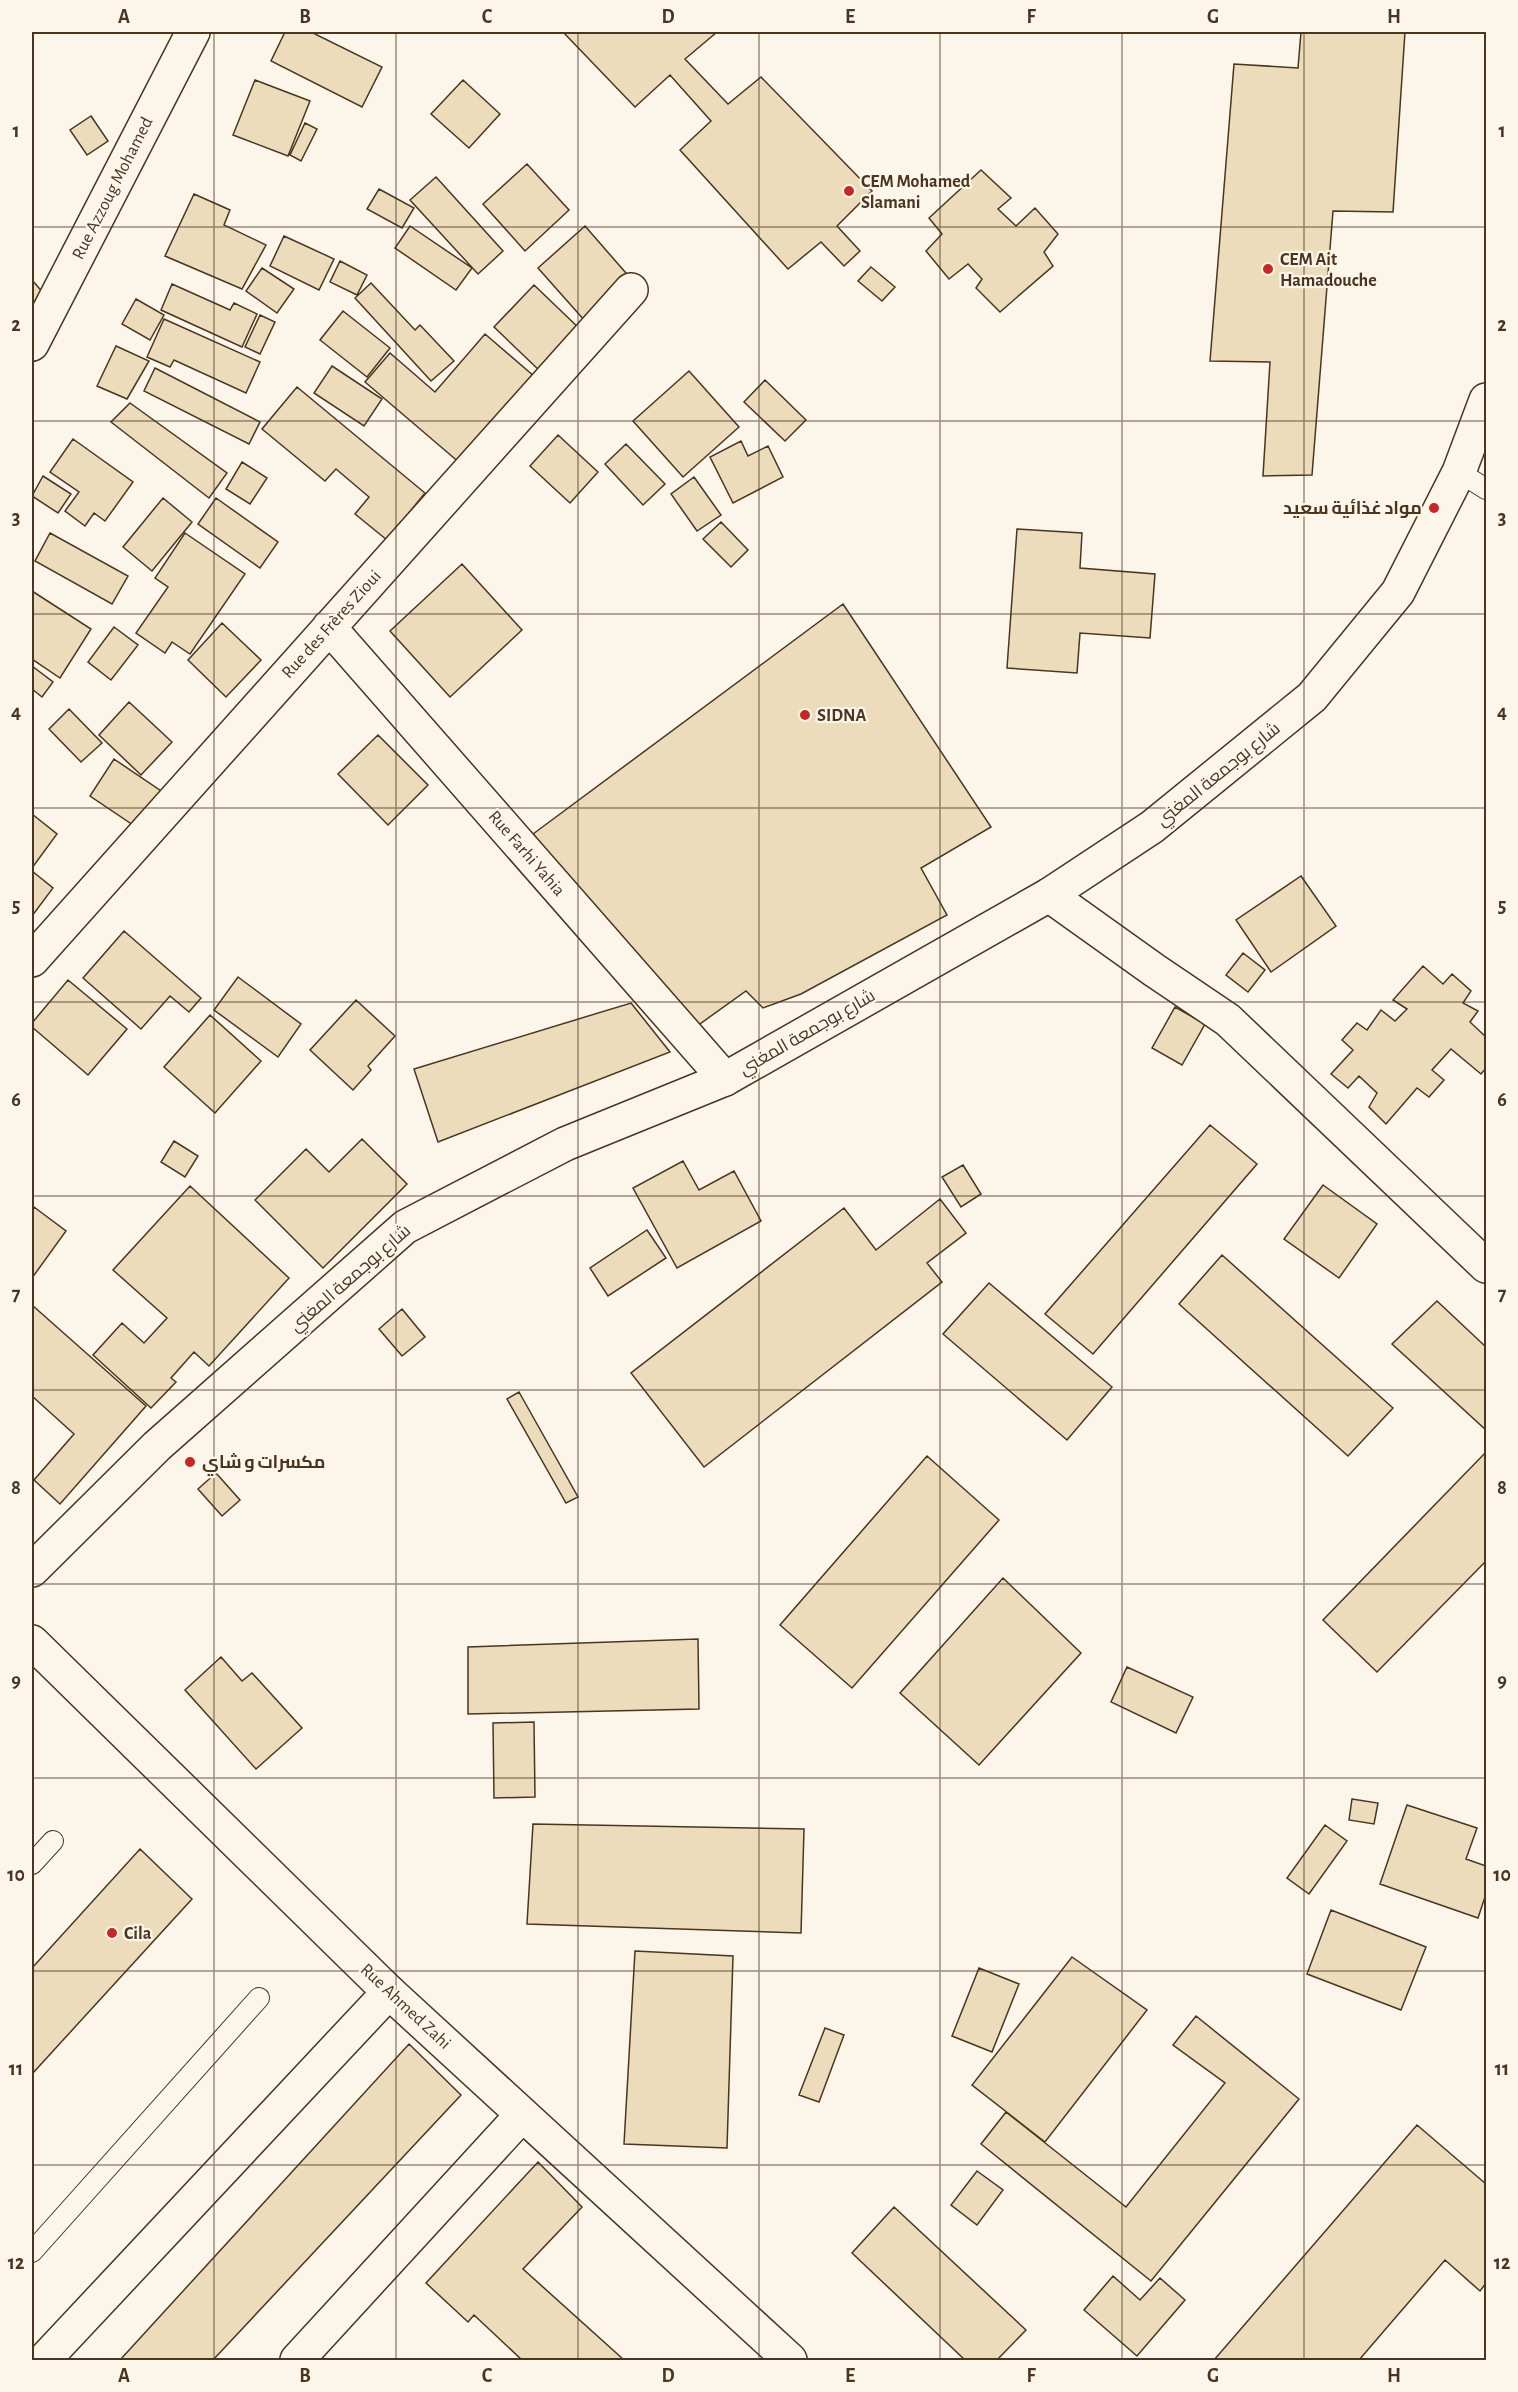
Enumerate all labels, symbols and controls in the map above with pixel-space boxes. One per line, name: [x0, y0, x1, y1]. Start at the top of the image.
text: A: [118, 7, 130, 27]
text: B: [299, 7, 311, 27]
text: C: [482, 7, 493, 27]
text: D: [661, 7, 675, 27]
text: E: [845, 7, 855, 27]
text: F: [1026, 7, 1036, 27]
text: G: [1207, 7, 1219, 27]
text: H: [1387, 7, 1401, 27]
street label: Rue Azzoug Mohamed: [69, 114, 157, 262]
text: 1: [12, 121, 20, 141]
text: 1: [1498, 121, 1506, 141]
place label: CEM Mohamed Slamani: [861, 173, 971, 212]
marker: CEM Mohamed Slamani: [842, 184, 856, 198]
place label: CEM Ait Hamadouche: [1280, 251, 1377, 290]
marker: CEM Ait Hamadouche: [1261, 262, 1275, 276]
text: 2: [11, 315, 21, 335]
text: 2: [1497, 315, 1507, 335]
place label: مواد غذائية سعيد: [1283, 498, 1422, 519]
marker: مواد غذائية سعيد: [1427, 501, 1441, 515]
text: 3: [12, 508, 20, 528]
text: 3: [1498, 508, 1506, 528]
street label: Rue des Frères Zioui: [279, 567, 385, 682]
text: 4: [11, 702, 21, 722]
text: 4: [1497, 702, 1507, 722]
place label: SIDNA: [817, 707, 866, 725]
marker: SIDNA: [798, 708, 812, 722]
street label: شارع بوجمعة المغني: [1153, 719, 1286, 833]
street label: Rue Farhi Yahia: [484, 807, 568, 900]
text: 5: [12, 896, 20, 916]
text: 5: [1498, 896, 1506, 916]
street label: شارع بوجمعة المغني: [736, 986, 880, 1082]
text: 6: [11, 1090, 21, 1110]
text: 6: [1497, 1090, 1507, 1110]
street label: شارع بوجمعة المغني: [286, 1221, 417, 1339]
text: 7: [12, 1284, 21, 1304]
text: 7: [1498, 1284, 1507, 1304]
place label: مكسرات و شاي: [202, 1453, 325, 1476]
marker: مكسرات و شاي: [183, 1455, 197, 1469]
text: 8: [11, 1478, 21, 1498]
text: 8: [1497, 1478, 1507, 1498]
text: 9: [11, 1671, 21, 1691]
text: 9: [1497, 1671, 1507, 1691]
text: 10: [7, 1865, 25, 1885]
text: 10: [1493, 1865, 1511, 1885]
place label: Cila: [124, 1925, 152, 1943]
marker: Cila: [105, 1926, 119, 1940]
street label: Rue Ahmed Zahi: [357, 1961, 454, 2053]
text: 11: [9, 2059, 23, 2079]
text: 11: [1495, 2059, 1509, 2079]
text: 12: [8, 2253, 24, 2273]
text: 12: [1494, 2253, 1510, 2273]
text: A: [118, 2366, 130, 2386]
text: B: [299, 2366, 311, 2386]
text: C: [482, 2366, 493, 2386]
text: D: [661, 2366, 675, 2386]
text: E: [845, 2366, 855, 2386]
text: F: [1026, 2366, 1036, 2386]
text: G: [1207, 2366, 1219, 2386]
text: H: [1387, 2366, 1401, 2386]

